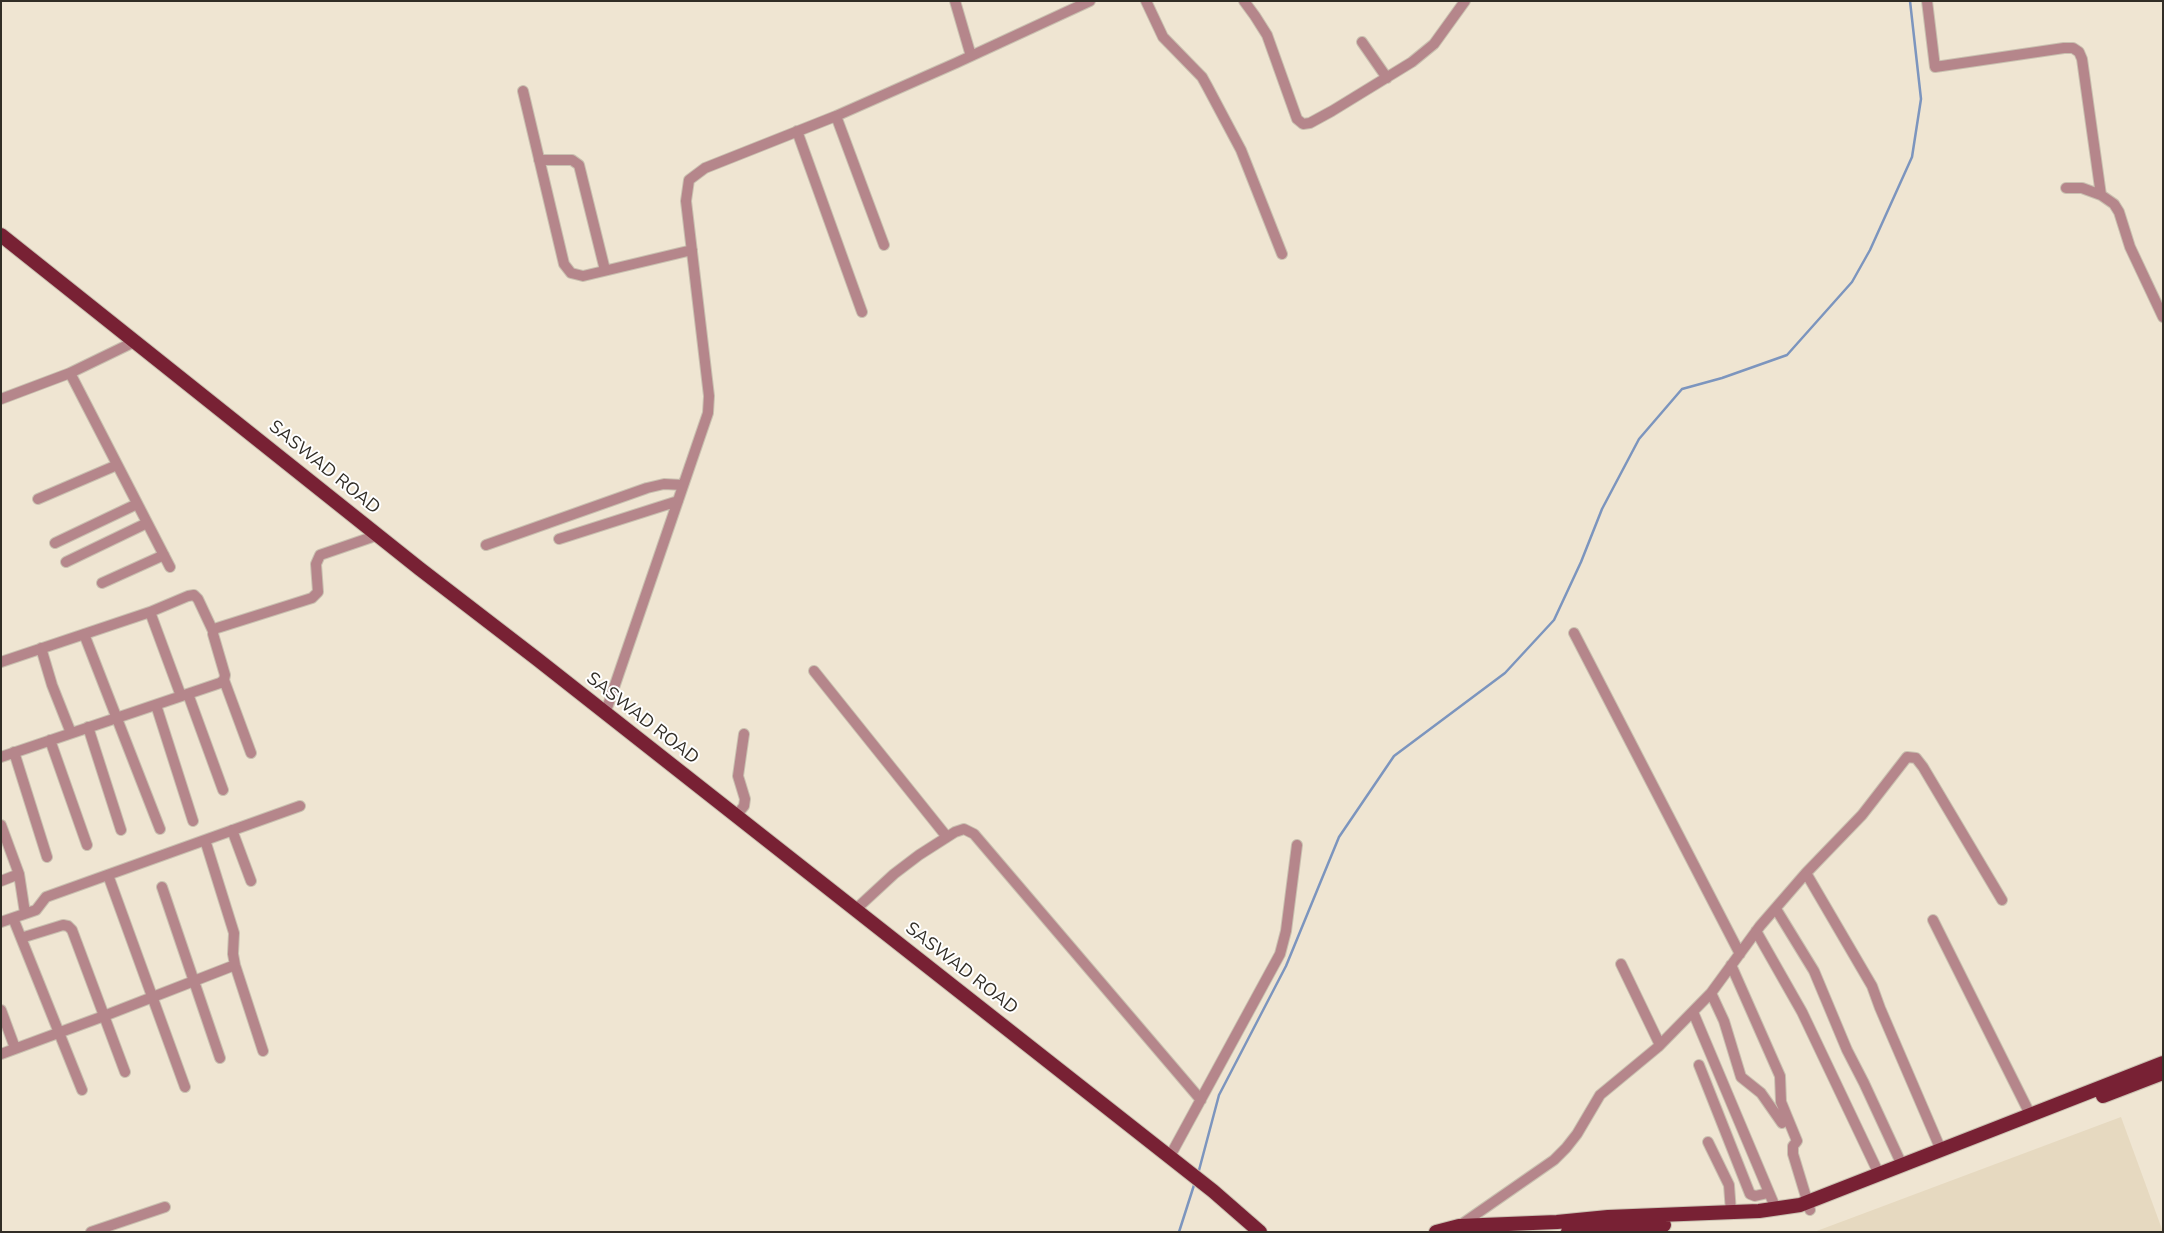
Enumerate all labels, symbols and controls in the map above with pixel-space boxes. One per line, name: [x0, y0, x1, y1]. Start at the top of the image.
street label: SASWAD ROAD: [264, 417, 384, 519]
street label: SASWAD ROAD: [581, 668, 703, 770]
street label: SASWAD ROAD: [900, 918, 1022, 1020]

